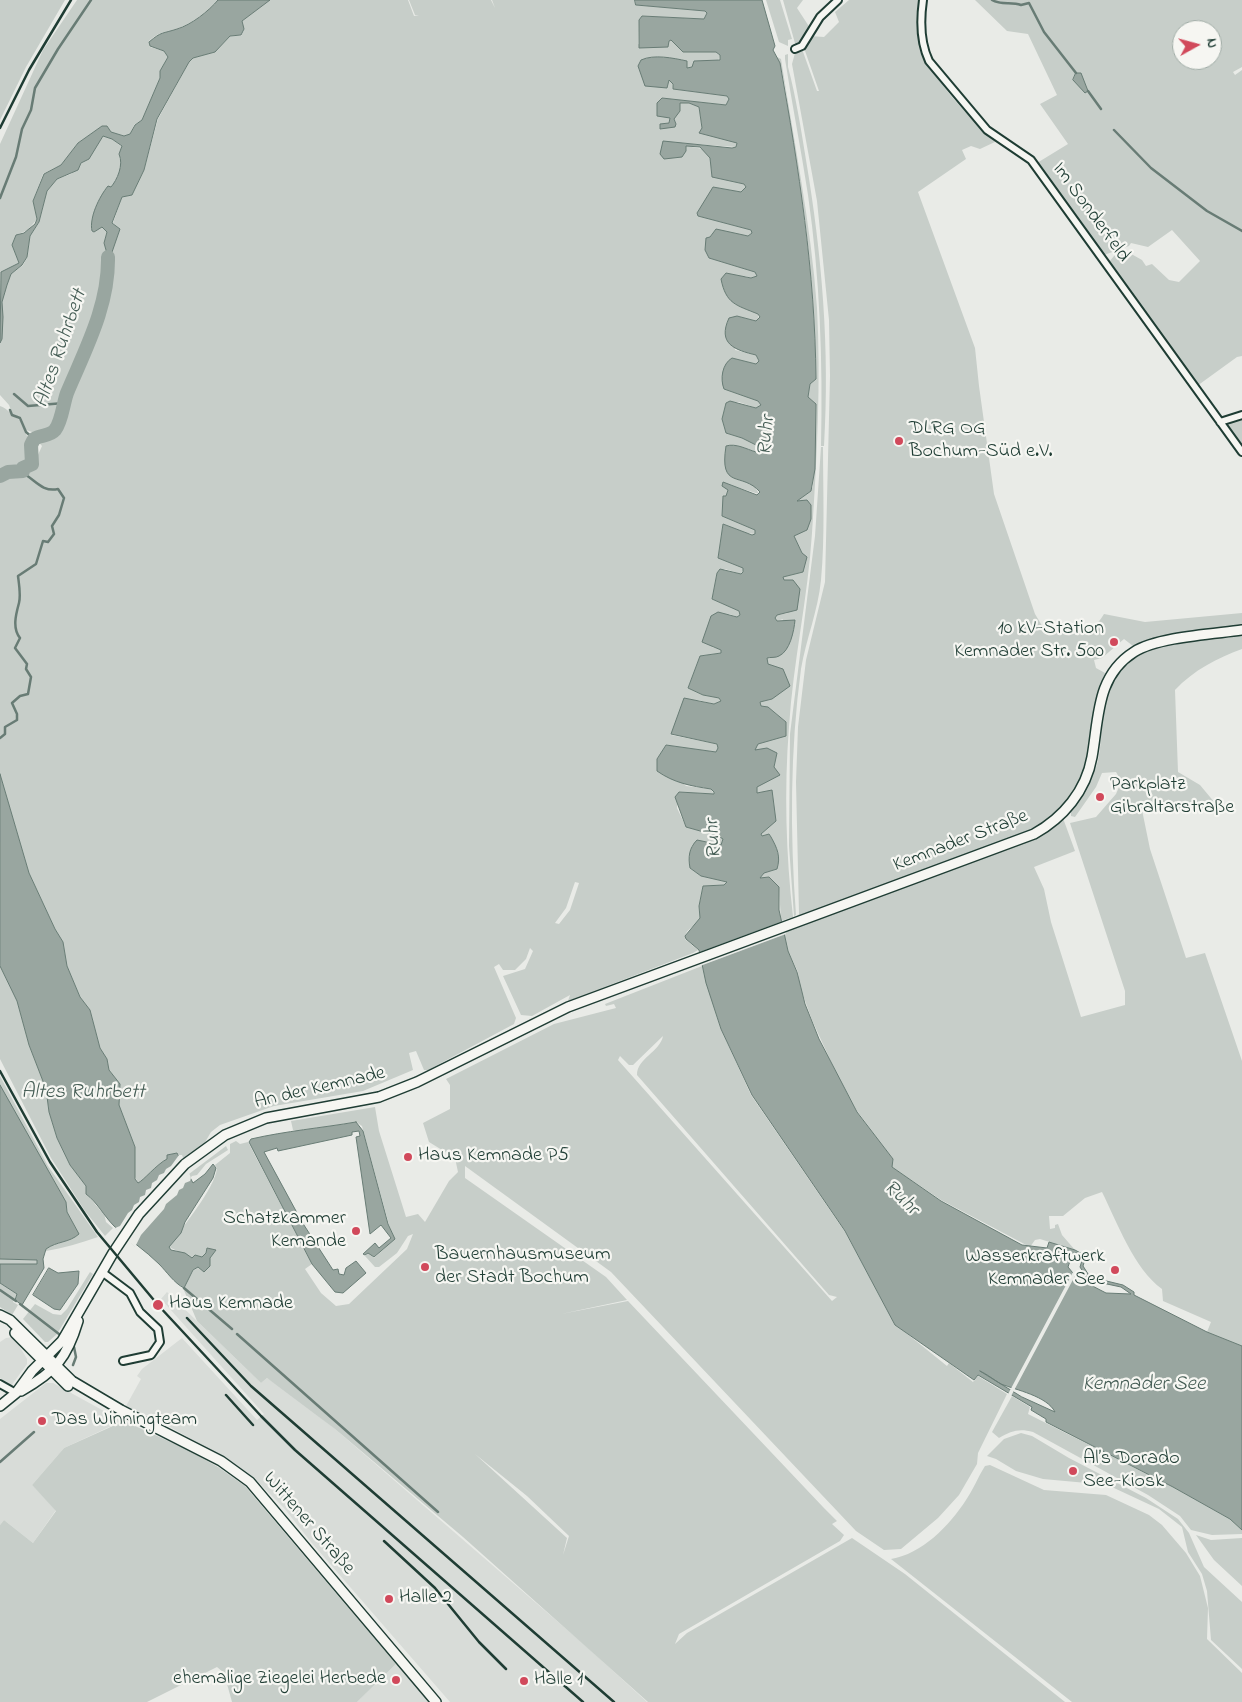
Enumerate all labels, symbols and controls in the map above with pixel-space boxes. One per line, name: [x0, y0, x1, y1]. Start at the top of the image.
north arrow: [1172, 20, 1222, 70]
text: N: [1200, 37, 1222, 49]
street label: Im Sonderfeld: [1046, 158, 1134, 268]
water label: Altes Ruhrbett: [30, 287, 94, 411]
water label: Ruhr: [754, 415, 782, 457]
place label: DLRG OG Bochum-Süd e.V.: [909, 418, 1053, 465]
marker: DLRG OG Bochum-Süd e.V.: [893, 435, 905, 447]
place label: 10 kV-Station Kemnader Str. 500: [954, 618, 1104, 665]
marker: 10 kV-Station Kemnader Str. 500: [1108, 636, 1120, 648]
place label: Parkplatz Gibraltarstraße: [1110, 774, 1234, 821]
marker: Parkplatz Gibraltarstraße: [1094, 791, 1106, 803]
street label: Kemnader Straße: [890, 805, 1032, 879]
water label: Ruhr: [701, 818, 729, 860]
street label: An der Kemnade: [252, 1062, 388, 1116]
water label: Altes Ruhrbett: [21, 1081, 145, 1107]
place label: Haus Kemnade P5: [418, 1145, 569, 1169]
marker: Haus Kemnade P5: [402, 1151, 414, 1163]
water label: Ruhr: [877, 1176, 923, 1222]
place label: Schatzkammer Kemande: [223, 1208, 346, 1255]
marker: Schatzkammer Kemande: [350, 1225, 362, 1237]
place label: Bauernhausmuseum der Stadt Bochum: [435, 1244, 610, 1291]
place label: Wasserkraftwerk Kemnader See: [965, 1246, 1105, 1293]
marker: Bauernhausmuseum der Stadt Bochum: [419, 1261, 431, 1273]
marker: Wasserkraftwerk Kemnader See: [1109, 1264, 1121, 1276]
place label: Haus Kemnade: [169, 1293, 293, 1317]
marker: Haus Kemnade: [151, 1298, 165, 1312]
water label: Kemnader See: [1083, 1373, 1205, 1399]
place label: Das Winningteam: [52, 1409, 197, 1433]
marker: Das Winningteam: [36, 1415, 48, 1427]
place label: Al’s Dorado See-Kiosk: [1083, 1448, 1180, 1495]
marker: Al’s Dorado See-Kiosk: [1067, 1465, 1079, 1477]
street label: Wittener Straße: [257, 1468, 359, 1580]
place label: Halle 2: [399, 1587, 452, 1611]
marker: Halle 2: [383, 1593, 395, 1605]
place label: ehemalige Ziegelei Herbede: [173, 1668, 386, 1692]
place label: Halle 1: [534, 1669, 583, 1693]
marker: ehemalige Ziegelei Herbede: [390, 1674, 402, 1686]
marker: Halle 1: [518, 1675, 530, 1687]

